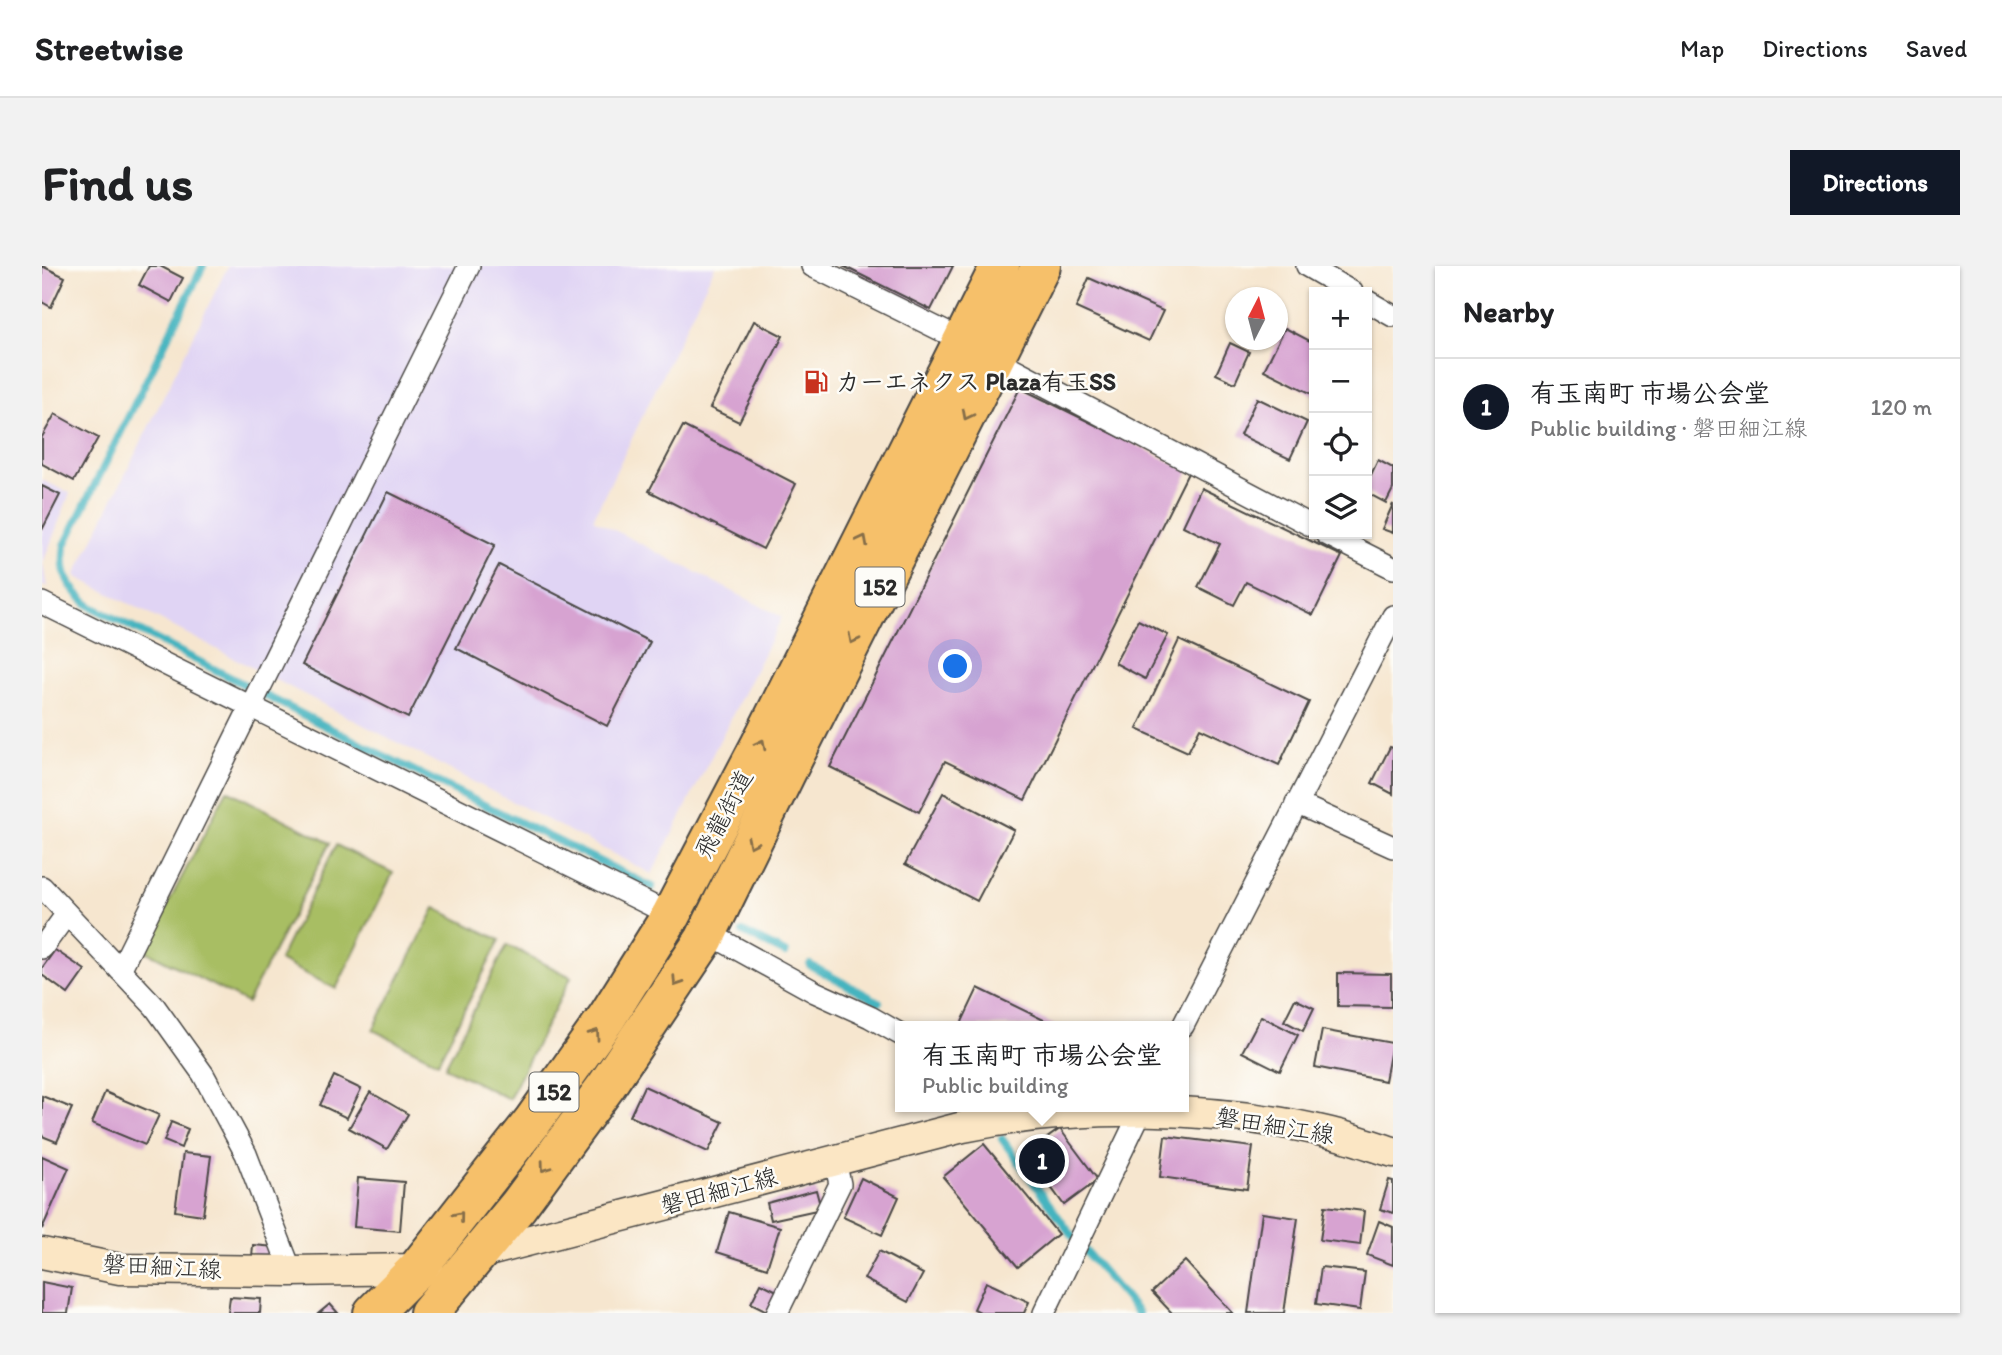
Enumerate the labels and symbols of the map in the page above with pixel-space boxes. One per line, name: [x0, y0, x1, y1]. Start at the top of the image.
north arrow: [1225, 287, 1288, 350]
place label: カーエネクス Plaza有玉SS: [836, 367, 1116, 396]
fuel station icon: カーエネクス Plaza有玉SS: [802, 368, 830, 396]
one-way arrow: [961, 407, 975, 420]
one-way arrow: [855, 535, 869, 547]
road number: 152: [856, 568, 904, 606]
one-way arrow: [848, 632, 862, 645]
your location: [938, 649, 972, 683]
one-way arrow: [753, 739, 767, 751]
street label: 飛龍街道: [688, 765, 759, 863]
one-way arrow: [746, 836, 760, 848]
one-way arrow: [672, 974, 685, 987]
one-way arrow: [587, 1029, 599, 1042]
road number: 152: [530, 1072, 578, 1112]
street label: 磐田細江線: [1214, 1102, 1337, 1149]
pin: 1: [1019, 1135, 1065, 1187]
one-way arrow: [541, 1159, 554, 1172]
street label: 磐田細江線: [657, 1161, 781, 1220]
one-way arrow: [451, 1212, 464, 1224]
street label: 磐田細江線: [101, 1249, 223, 1284]

